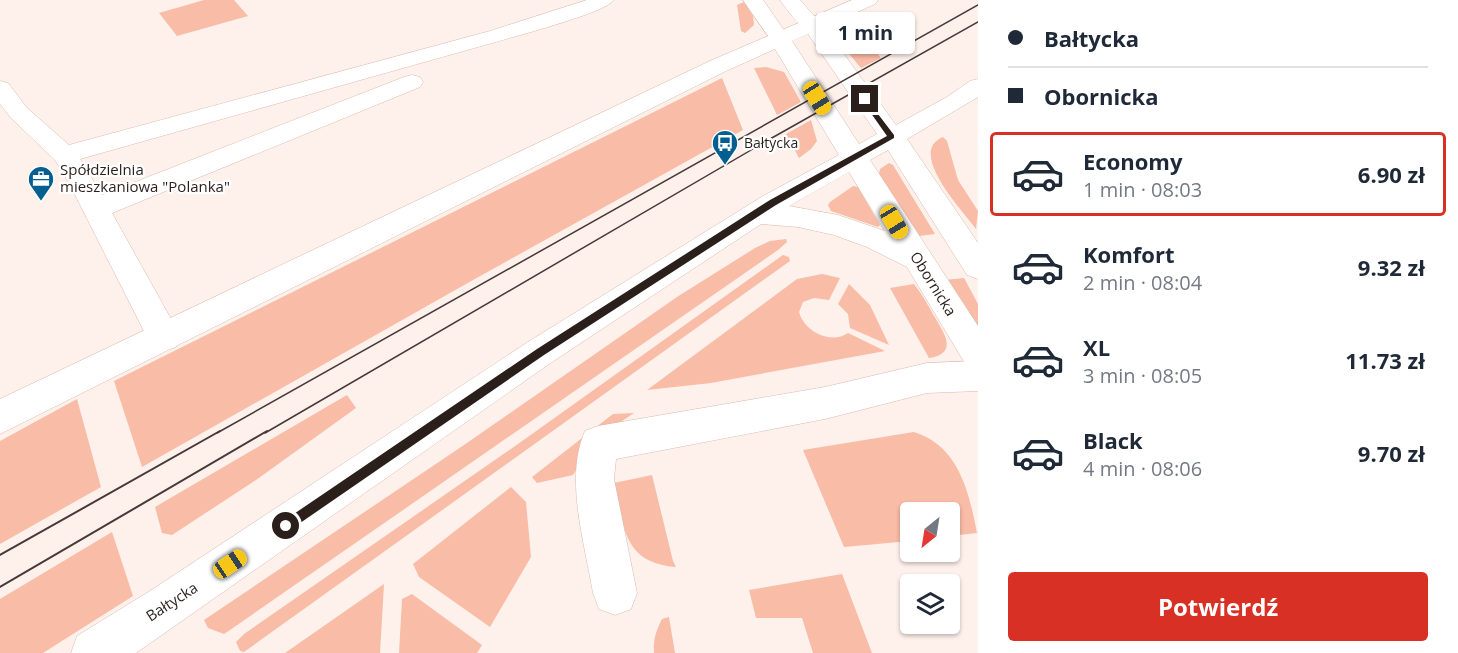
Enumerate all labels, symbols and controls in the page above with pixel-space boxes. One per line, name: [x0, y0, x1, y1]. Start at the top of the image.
callout: 1 min: [816, 12, 914, 54]
text: 1 min: [838, 19, 893, 46]
text: Bałtycka: [1044, 23, 1139, 53]
car: [800, 78, 834, 118]
text: Obornicka: [1044, 81, 1158, 111]
route end: [851, 85, 878, 112]
bus stop icon: Bałtycka: [710, 128, 740, 166]
place label: Bałtycka: [744, 133, 798, 152]
text: Economy: [1083, 146, 1182, 176]
icon: car: [1011, 147, 1065, 201]
place label: Spółdzielnia mieszkaniowa "Polanka": [60, 159, 230, 196]
text: 6.90 zł: [1358, 159, 1425, 189]
office icon: Spółdzielnia mieszkaniowa "Polanka": [26, 164, 56, 202]
text: 1 min · 08:03: [1083, 176, 1202, 203]
car: [877, 202, 911, 242]
text: Komfort: [1083, 239, 1175, 269]
icon: car: [1011, 240, 1065, 294]
street label: Obornicka: [906, 247, 962, 319]
text: 9.32 zł: [1358, 252, 1425, 282]
text: 2 min · 08:04: [1083, 269, 1202, 296]
text: XL: [1083, 332, 1110, 362]
icon: car: [1011, 333, 1065, 387]
text: 11.73 zł: [1345, 345, 1425, 375]
text: 3 min · 08:05: [1083, 362, 1202, 389]
text: Black: [1083, 425, 1143, 455]
icon: car: [1011, 426, 1065, 480]
text: 9.70 zł: [1358, 438, 1425, 468]
text: 4 min · 08:06: [1083, 455, 1202, 482]
north arrow: [900, 502, 960, 562]
map controls: [900, 502, 960, 634]
route start: [272, 512, 299, 539]
car: [210, 546, 250, 582]
button: Potwierdź: [1008, 572, 1428, 641]
button: layers: [900, 574, 960, 634]
street label: Bałtycka: [142, 577, 201, 625]

